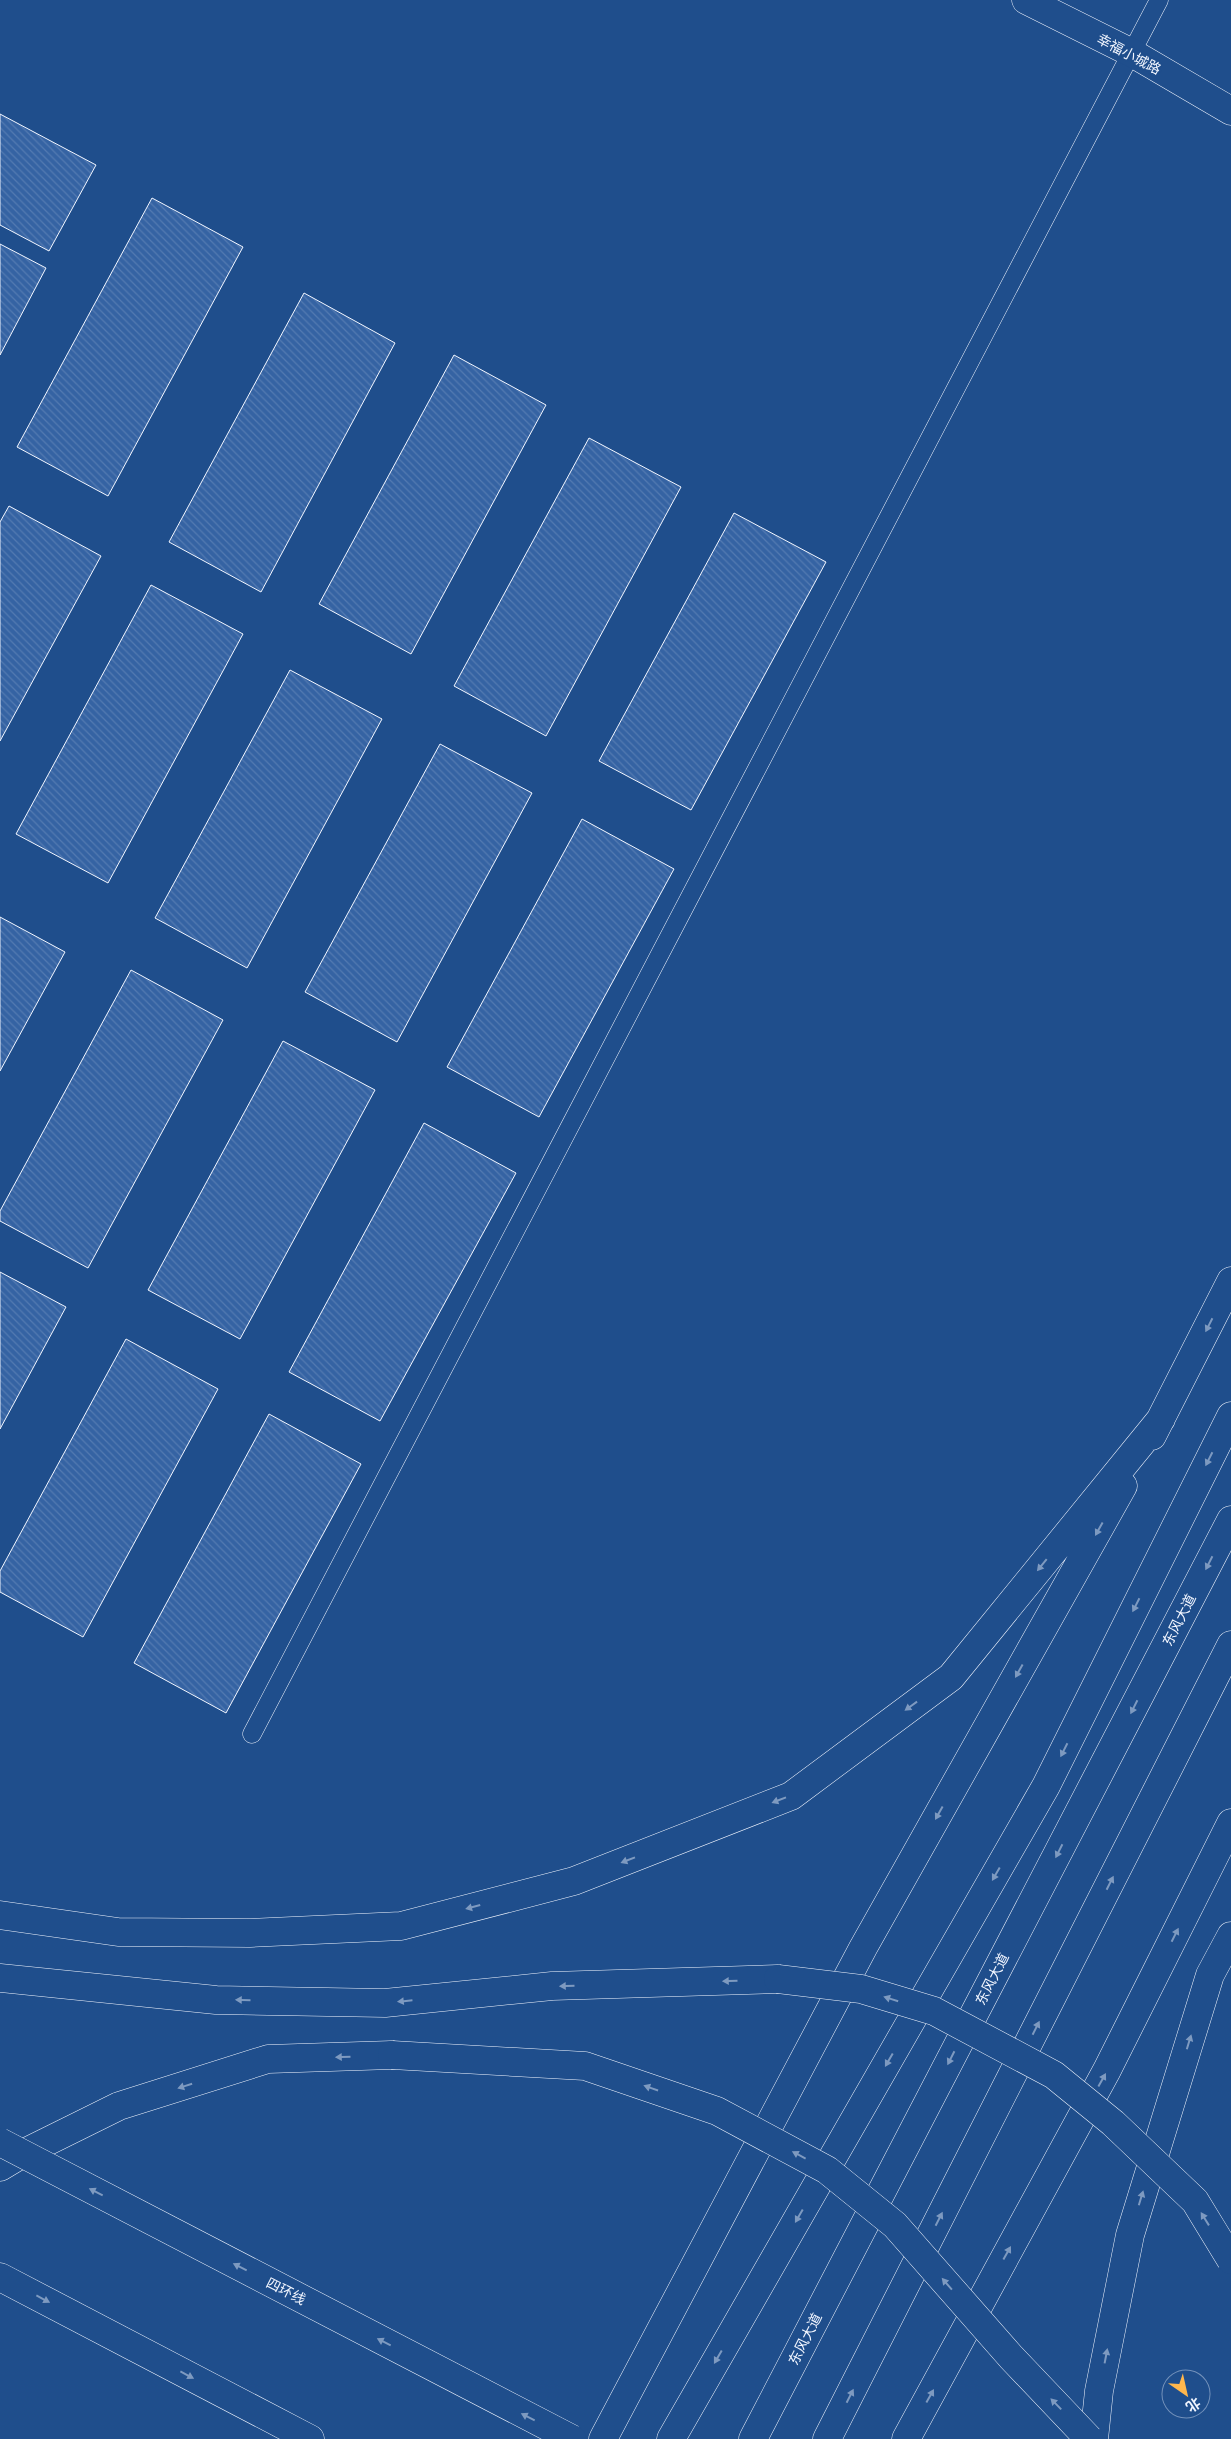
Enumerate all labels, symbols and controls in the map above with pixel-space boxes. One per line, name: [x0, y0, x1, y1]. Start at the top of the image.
street label: 幸福小城路: [1094, 30, 1164, 78]
one-way arrow: [1205, 1318, 1213, 1332]
one-way arrow: [1205, 1452, 1213, 1467]
one-way arrow: [1094, 1523, 1103, 1536]
one-way arrow: [1204, 1556, 1213, 1570]
one-way arrow: [1036, 1558, 1047, 1571]
street label: 东风大道: [1158, 1591, 1200, 1649]
one-way arrow: [1132, 1598, 1140, 1612]
one-way arrow: [1015, 1664, 1023, 1678]
one-way arrow: [1130, 1700, 1138, 1714]
one-way arrow: [905, 1701, 918, 1712]
one-way arrow: [1060, 1743, 1068, 1757]
one-way arrow: [771, 1796, 786, 1804]
one-way arrow: [935, 1805, 943, 1820]
one-way arrow: [1055, 1844, 1063, 1859]
one-way arrow: [621, 1856, 635, 1864]
one-way arrow: [991, 1867, 1000, 1880]
one-way arrow: [1106, 1876, 1114, 1890]
one-way arrow: [465, 1903, 480, 1911]
one-way arrow: [1171, 1928, 1179, 1942]
street label: 东风大道: [971, 1950, 1013, 2008]
one-way arrow: [721, 1977, 737, 1985]
one-way arrow: [559, 1982, 575, 1990]
one-way arrow: [884, 1994, 899, 2002]
one-way arrow: [235, 1996, 251, 2004]
one-way arrow: [397, 1997, 413, 2005]
one-way arrow: [1032, 2021, 1040, 2035]
one-way arrow: [1186, 2035, 1194, 2050]
one-way arrow: [947, 2050, 955, 2065]
one-way arrow: [335, 2053, 351, 2061]
one-way arrow: [884, 2054, 893, 2067]
one-way arrow: [1098, 2073, 1106, 2087]
one-way arrow: [177, 2082, 192, 2090]
one-way arrow: [643, 2084, 658, 2092]
one-way arrow: [792, 2150, 806, 2159]
one-way arrow: [89, 2188, 103, 2196]
one-way arrow: [1138, 2190, 1146, 2205]
one-way arrow: [795, 2209, 803, 2224]
one-way arrow: [935, 2212, 943, 2227]
one-way arrow: [1201, 2212, 1210, 2225]
one-way arrow: [1003, 2247, 1012, 2260]
one-way arrow: [233, 2263, 247, 2271]
street label: 四环线: [263, 2273, 309, 2309]
one-way arrow: [941, 2277, 952, 2290]
one-way arrow: [36, 2295, 50, 2304]
street label: 东风大道: [784, 2310, 826, 2368]
one-way arrow: [377, 2338, 391, 2346]
one-way arrow: [1102, 2348, 1110, 2364]
one-way arrow: [714, 2350, 722, 2365]
north arrow: [1161, 2369, 1211, 2419]
one-way arrow: [180, 2371, 194, 2379]
one-way arrow: [845, 2388, 854, 2403]
one-way arrow: [925, 2390, 934, 2403]
text: 北: [1182, 2393, 1204, 2416]
one-way arrow: [1050, 2398, 1062, 2410]
one-way arrow: [521, 2413, 536, 2421]

